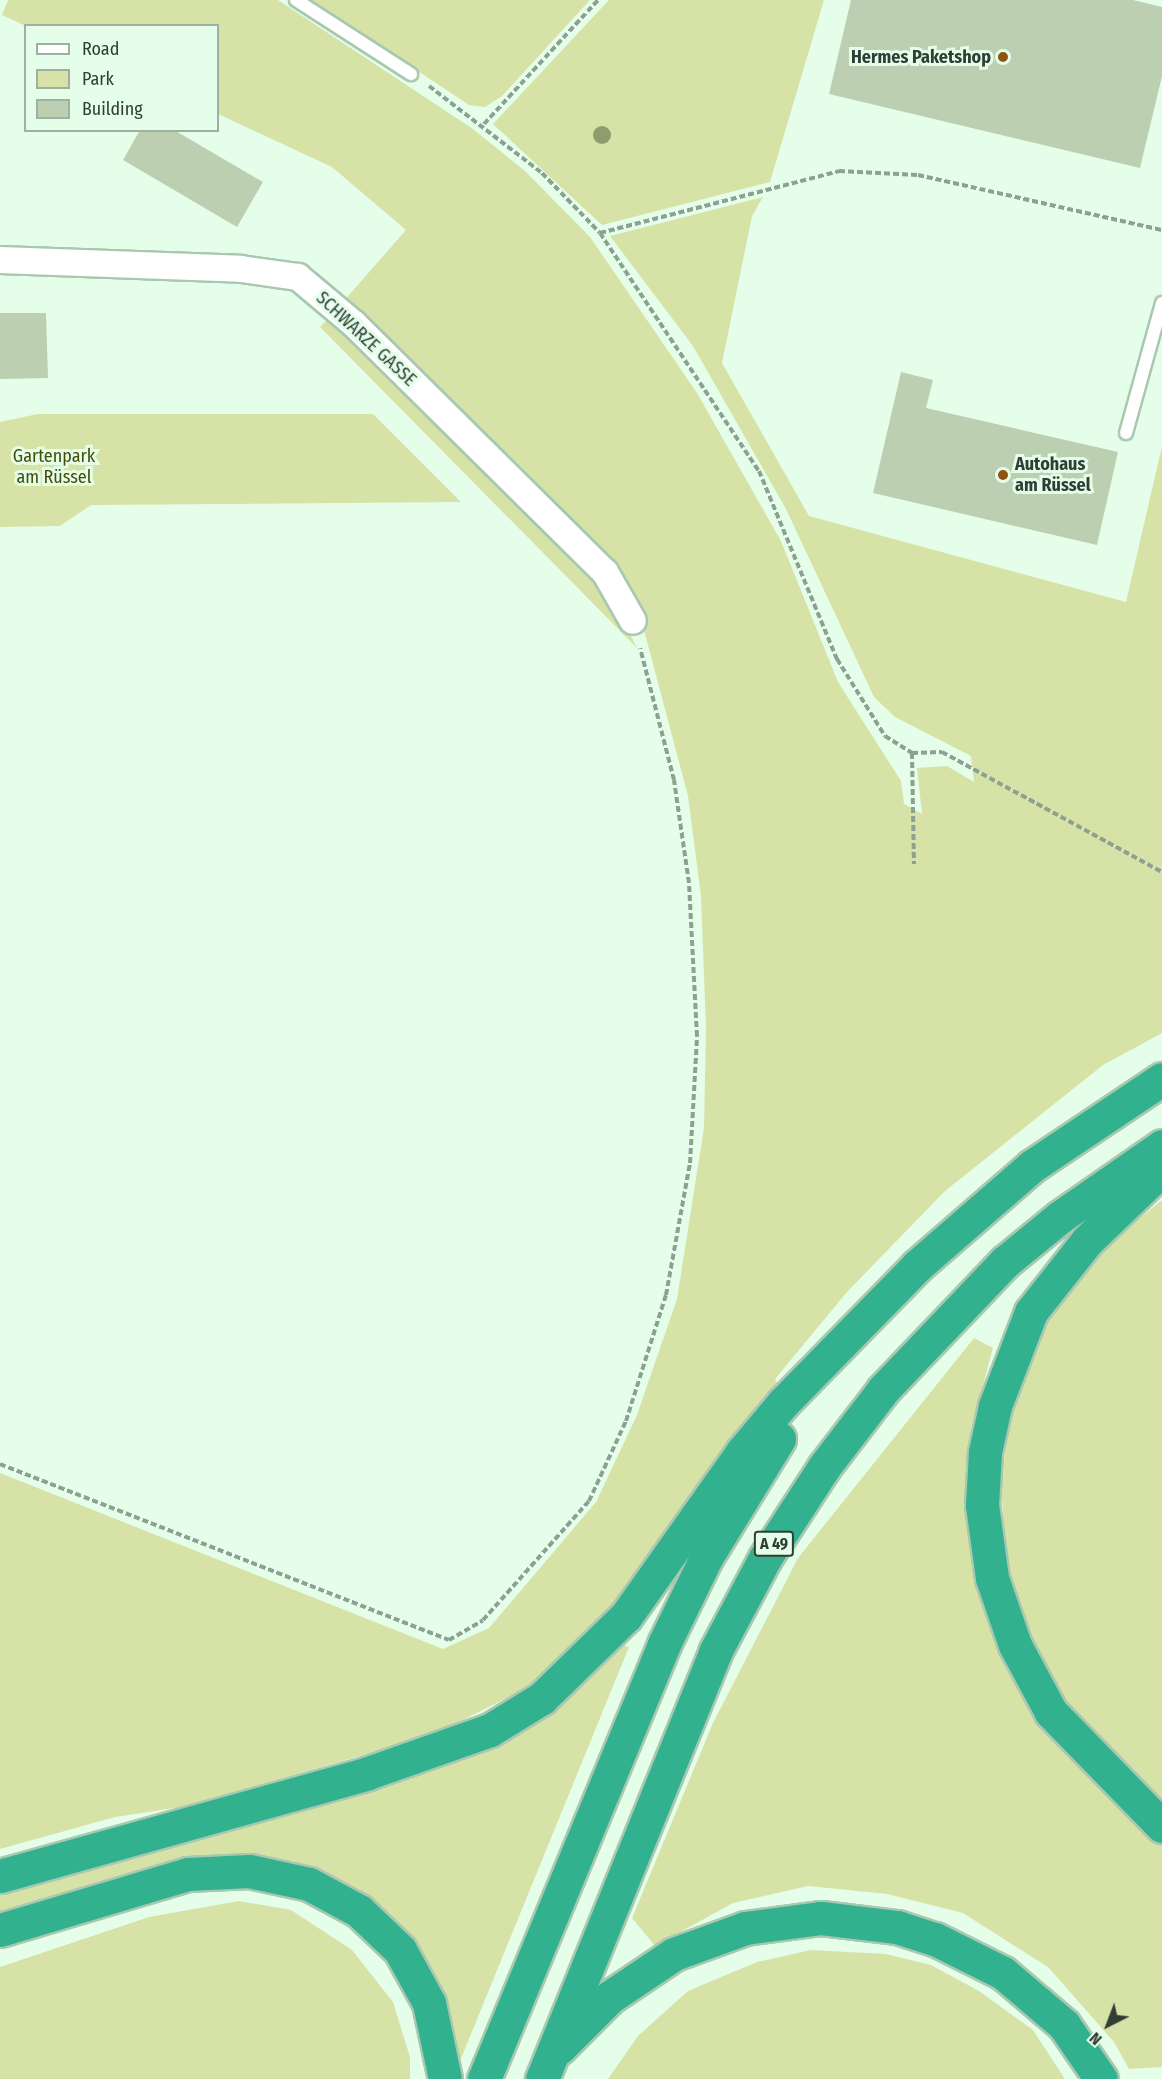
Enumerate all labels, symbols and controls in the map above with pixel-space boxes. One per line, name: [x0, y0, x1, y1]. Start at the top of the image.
legend: [24, 24, 219, 132]
text: Road: [82, 38, 119, 60]
place label: Hermes Paketshop: [851, 46, 991, 68]
marker: Hermes Paketshop: [996, 50, 1010, 64]
text: Park: [82, 68, 114, 90]
text: Building: [82, 98, 143, 120]
street label: SCHWARZE GASSE: [312, 287, 420, 391]
park label: Gartenpark am Rüssel: [13, 446, 95, 488]
place label: Autohaus am Rüssel: [1015, 454, 1091, 496]
marker: Autohaus am Rüssel: [996, 468, 1010, 482]
road number: A 49: [753, 1531, 795, 1557]
north arrow: [1078, 1995, 1138, 2055]
text: N: [1086, 2028, 1106, 2049]

